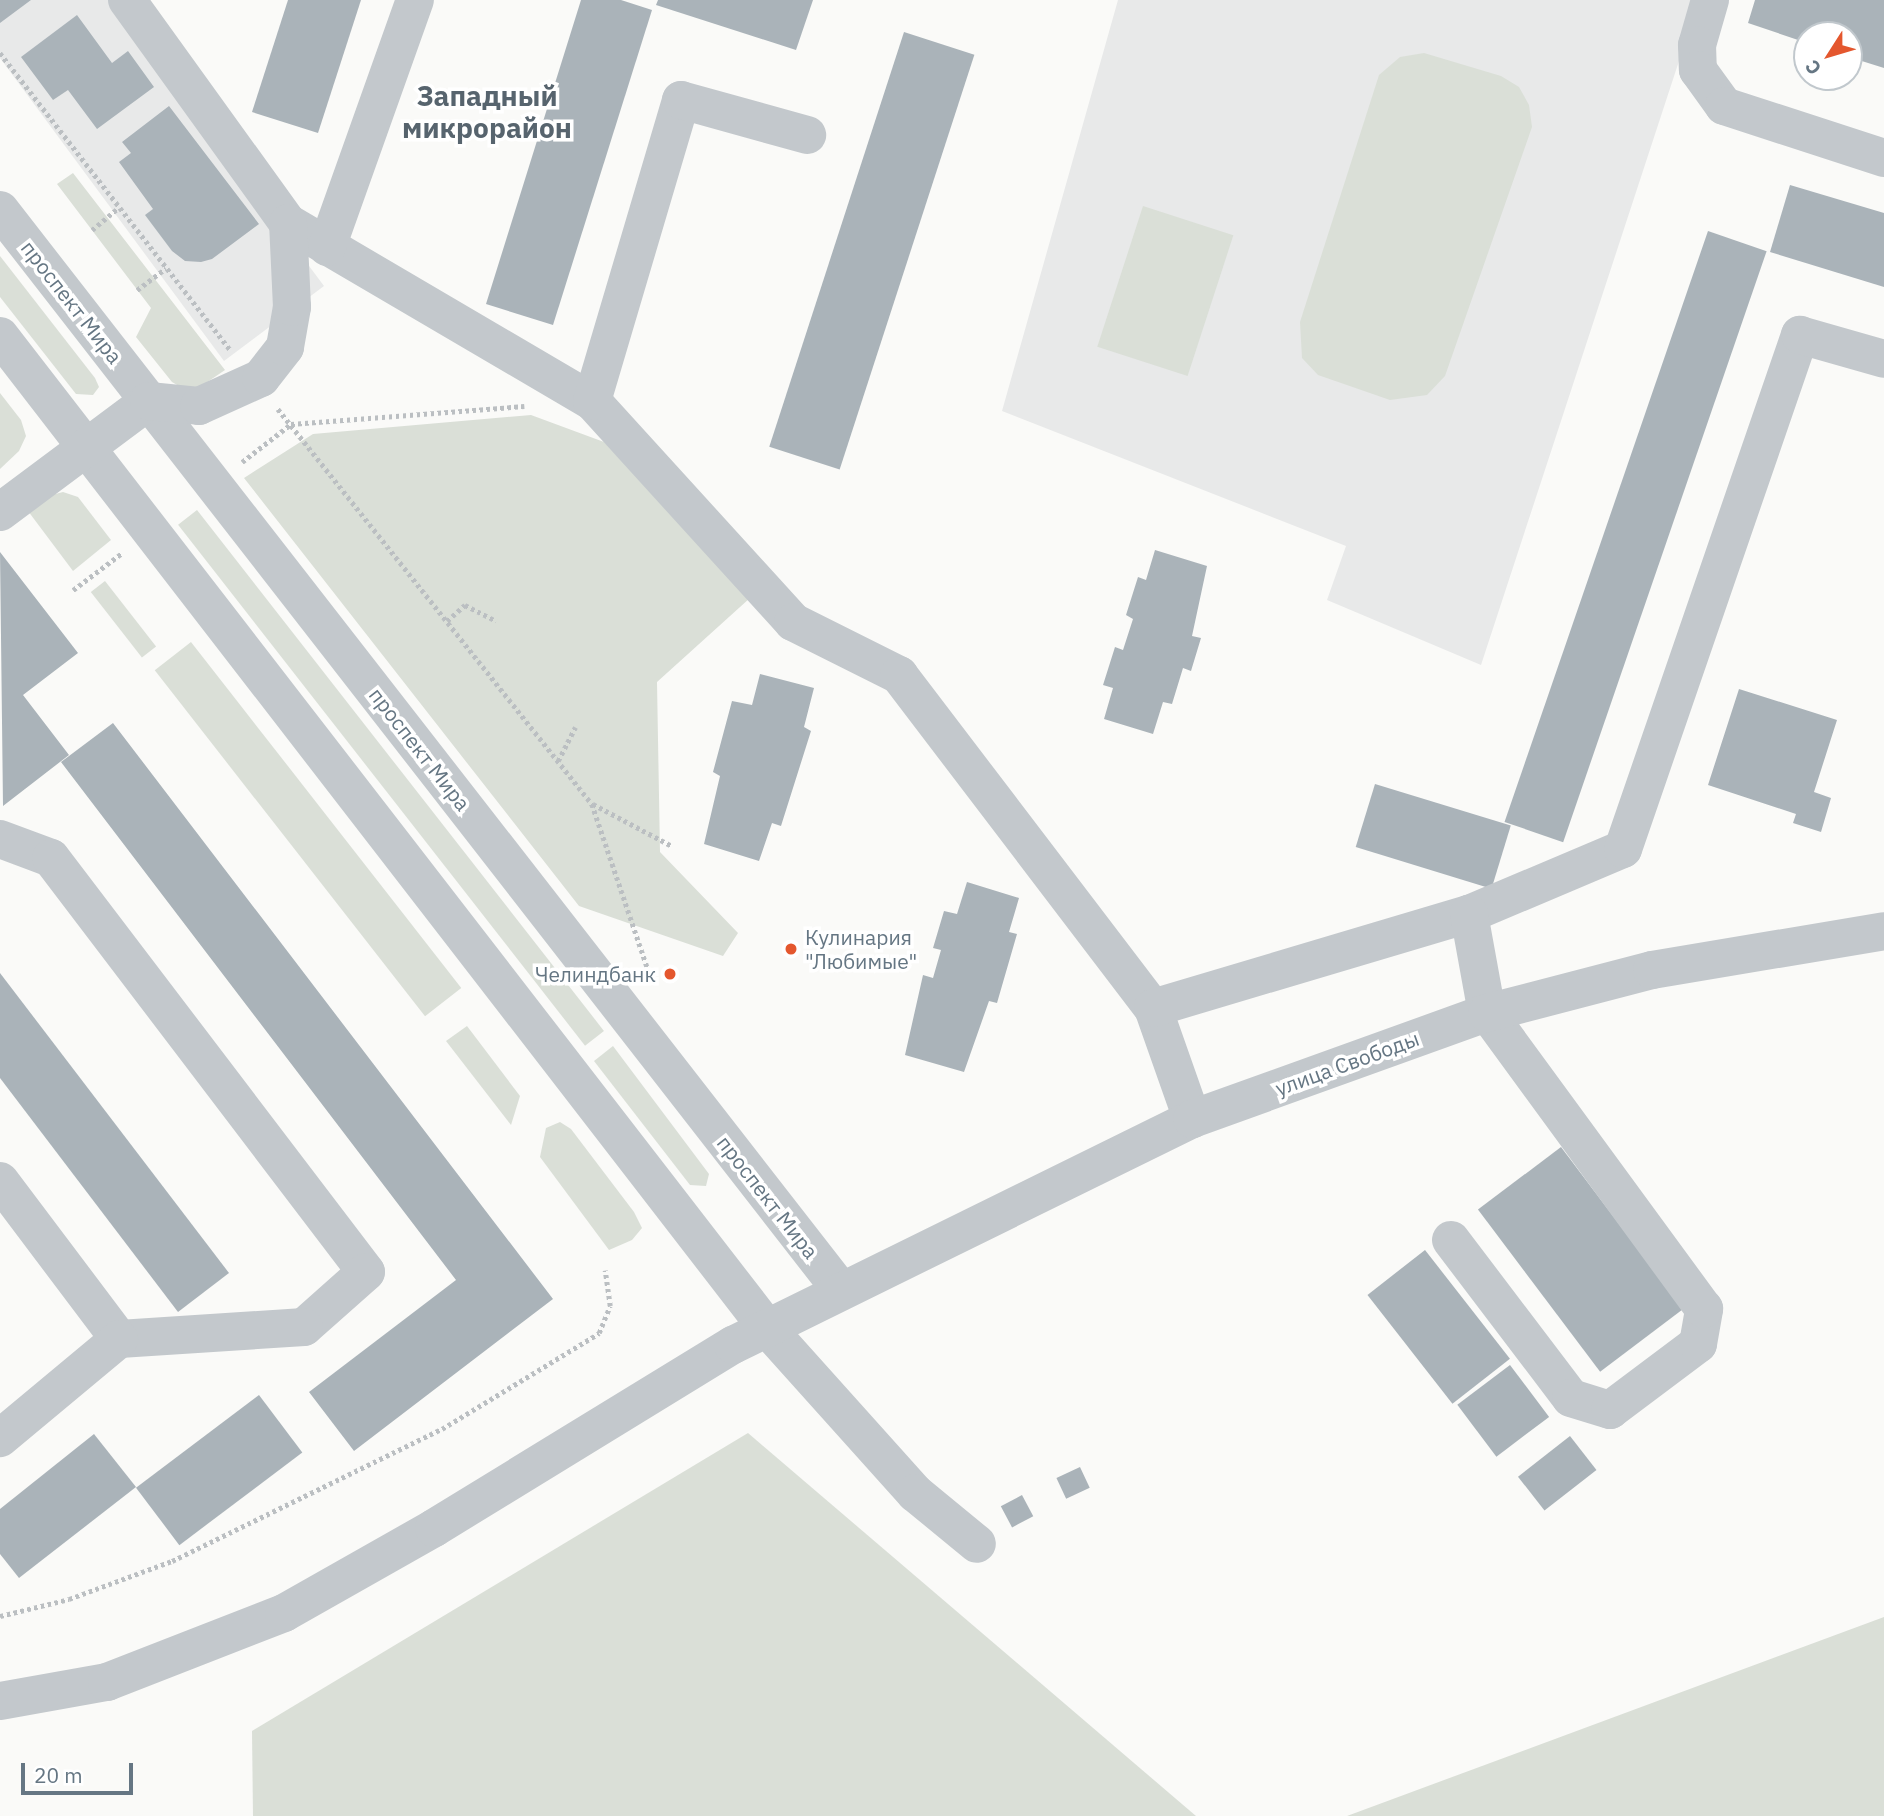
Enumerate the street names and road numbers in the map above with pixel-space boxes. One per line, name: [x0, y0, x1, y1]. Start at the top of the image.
street label: проспект Мира: [16, 235, 128, 369]
street label: проспект Мира: [364, 682, 476, 816]
street label: улица Свободы: [1272, 1025, 1422, 1101]
street label: проспект Мира: [712, 1130, 824, 1264]

